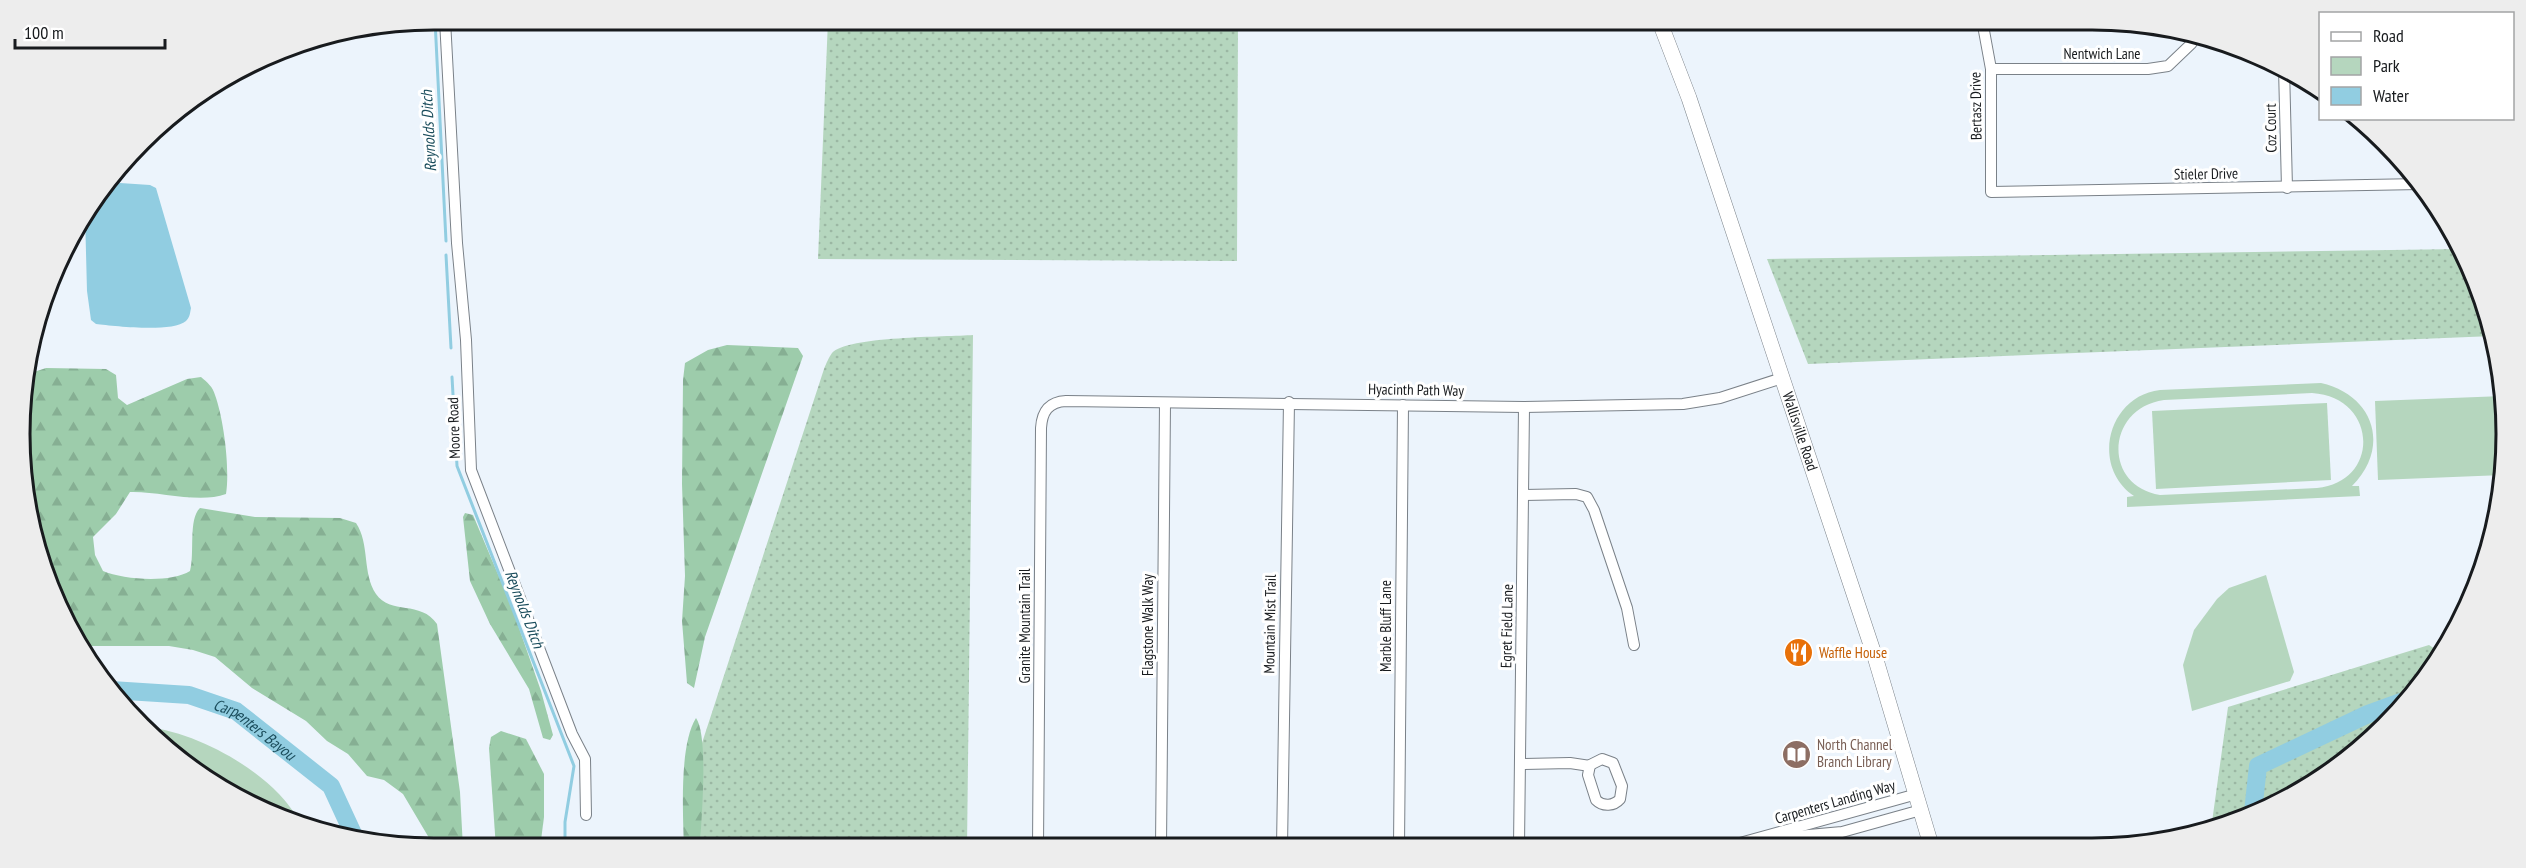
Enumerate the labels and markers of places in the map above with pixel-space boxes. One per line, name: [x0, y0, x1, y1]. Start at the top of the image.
restaurant icon: Waffle House: [1782, 637, 1814, 669]
place label: Waffle House: [1819, 643, 1887, 662]
place label: North Channel Branch Library: [1817, 735, 1893, 771]
library icon: North Channel Branch Library: [1780, 738, 1812, 770]

